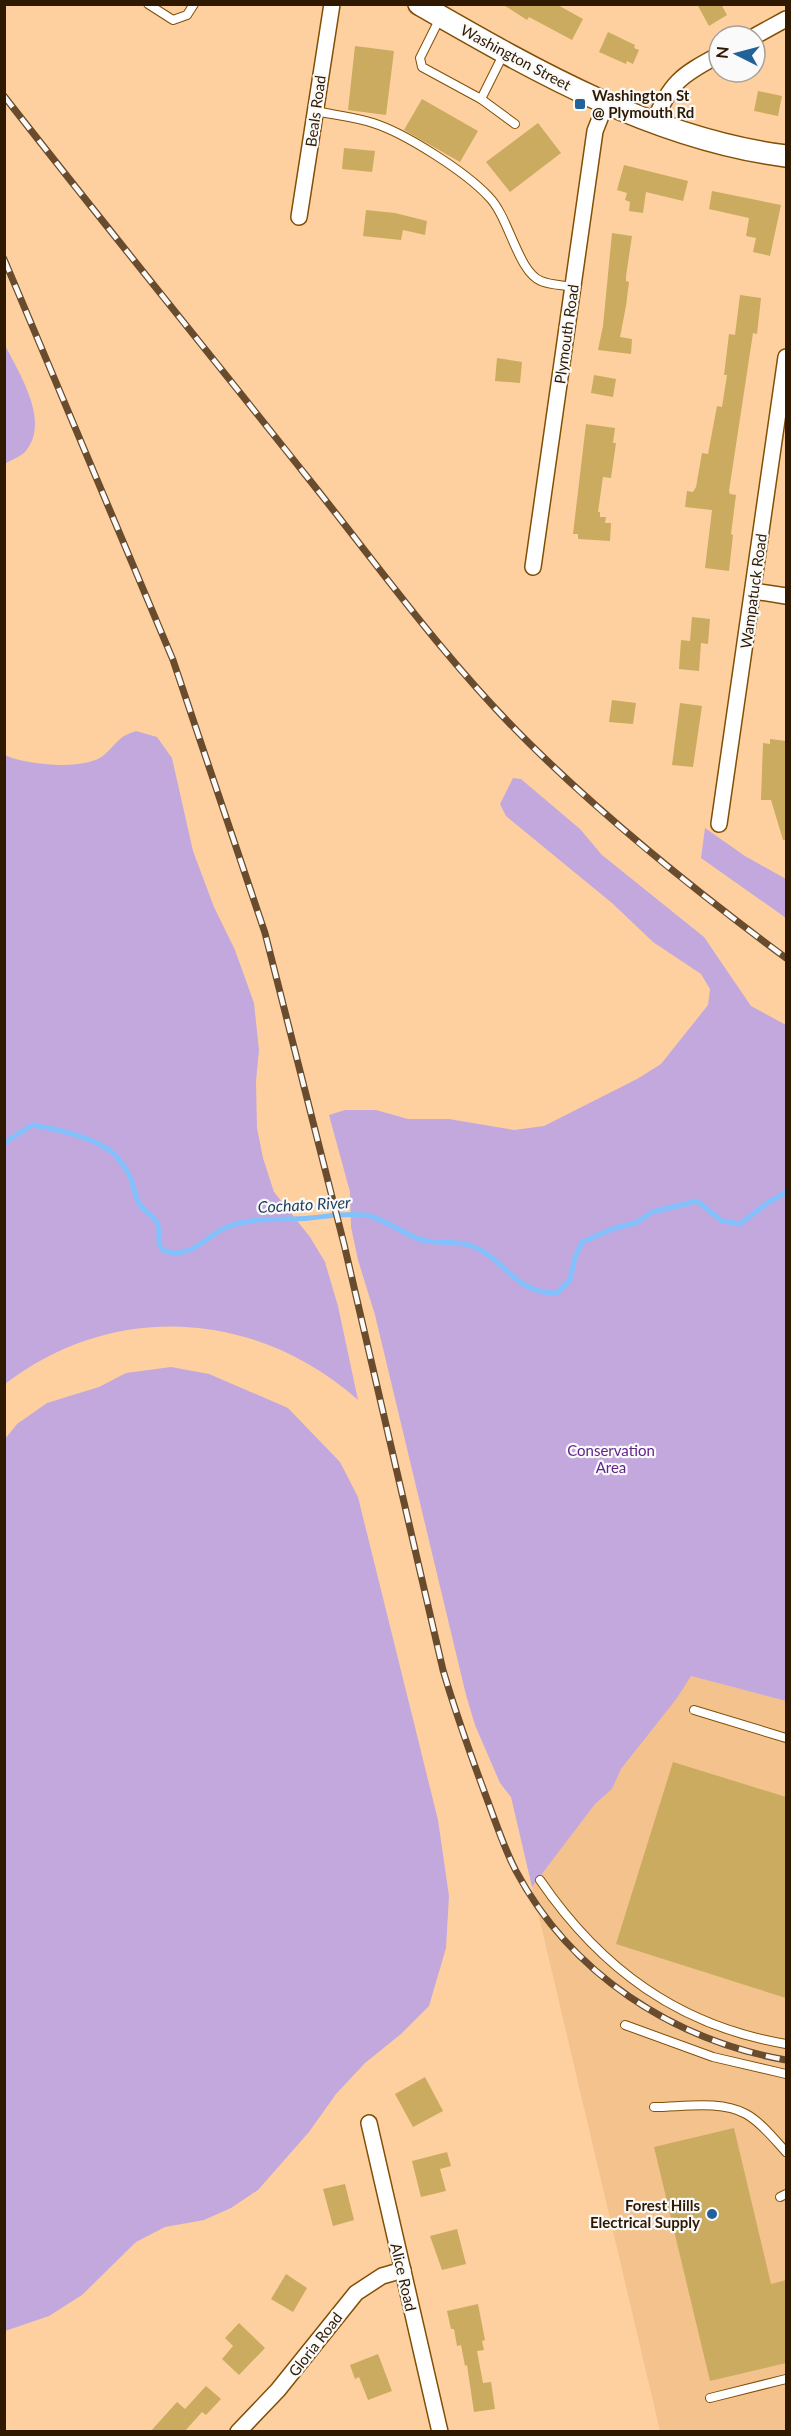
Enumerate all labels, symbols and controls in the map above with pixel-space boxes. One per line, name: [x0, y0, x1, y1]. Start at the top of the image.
street label: Washington Street: [458, 20, 575, 94]
north arrow: [707, 24, 767, 84]
text: N: [711, 45, 732, 60]
street label: Beals Road: [301, 74, 329, 148]
place label: Washington St @ Plymouth Rd: [592, 86, 694, 121]
marker: Washington St @ Plymouth Rd: [573, 97, 587, 111]
street label: Plymouth Road: [550, 283, 582, 385]
street label: Wampatuck Road: [736, 532, 770, 650]
water label: Cochato River: [257, 1192, 351, 1216]
park label: Conservation Area: [567, 1441, 655, 1476]
place label: Forest Hills Electrical Supply: [590, 2196, 700, 2231]
marker: Forest Hills Electrical Supply: [705, 2207, 719, 2221]
street label: Alice Road: [387, 2241, 421, 2313]
street label: Gloria Road: [284, 2308, 346, 2380]

